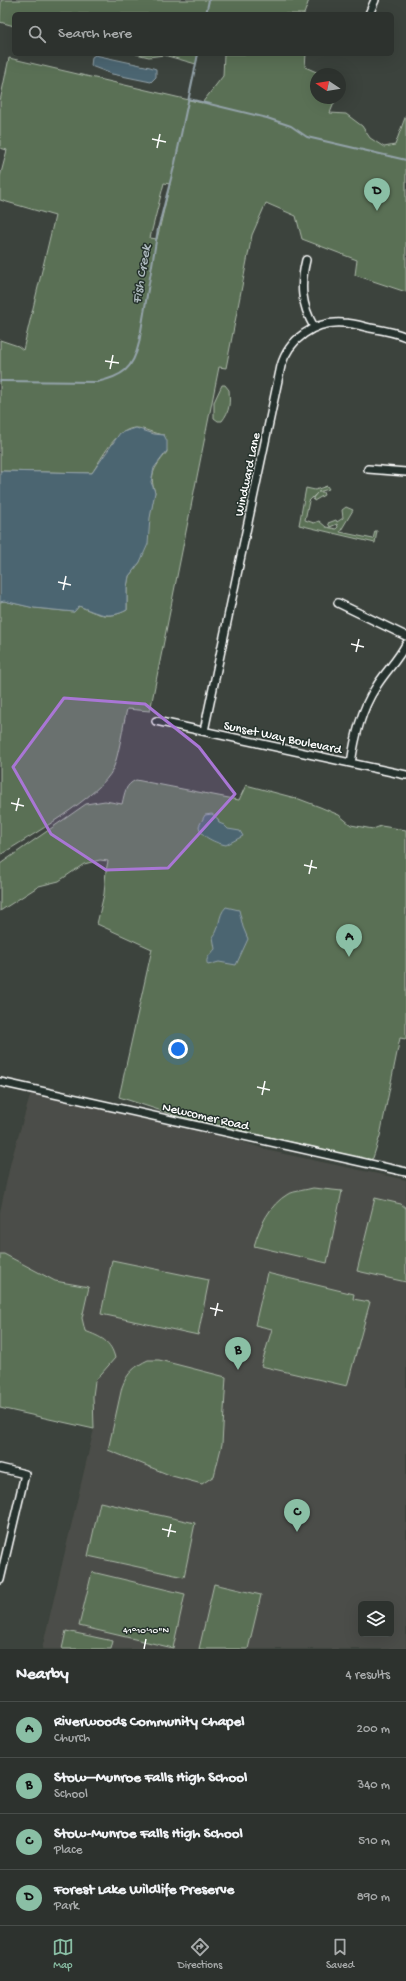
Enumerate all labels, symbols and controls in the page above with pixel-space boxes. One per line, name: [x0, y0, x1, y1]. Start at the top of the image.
search box: [12, 12, 394, 56]
icon: search: [26, 23, 48, 45]
text: Search here: [58, 25, 132, 43]
north arrow: [310, 68, 346, 104]
pin: D: [364, 178, 390, 211]
water label: Fish Creek: [129, 242, 156, 305]
street label: Windward Lane: [232, 431, 265, 518]
street label: Sunset Way Boulevard: [222, 719, 344, 759]
pin: A: [336, 924, 362, 957]
your location: [168, 1039, 188, 1059]
street label: Newcomer Road: [161, 1100, 252, 1135]
pin: B: [225, 1337, 251, 1370]
pin: C: [284, 1499, 310, 1532]
map controls: [358, 1601, 394, 1637]
button: layers: [358, 1601, 394, 1637]
text: 41°10'10"N: [123, 1625, 169, 1637]
text: Nearby: [16, 1665, 69, 1685]
text: 4 results: [346, 1668, 390, 1683]
text: Riverwoods Community Chapel: [54, 1713, 244, 1731]
text: A: [25, 1722, 33, 1737]
text: 200 m: [357, 1722, 390, 1737]
text: Church: [54, 1731, 90, 1746]
text: Stow–Munroe Falls High School: [54, 1769, 247, 1787]
text: B: [26, 1778, 32, 1793]
text: 340 m: [357, 1778, 390, 1793]
text: School: [54, 1787, 88, 1802]
text: Stow-Munroe Falls High School: [54, 1825, 243, 1843]
text: C: [25, 1834, 33, 1849]
text: 510 m: [358, 1834, 390, 1849]
text: Place: [54, 1843, 82, 1858]
text: Forest Lake Wildlife Preserve: [54, 1881, 234, 1899]
text: D: [25, 1890, 33, 1905]
text: 890 m: [357, 1890, 390, 1905]
text: Park: [54, 1899, 79, 1914]
tab: Map: [52, 1936, 74, 1972]
tab: Directions: [178, 1936, 222, 1972]
tab: Saved: [326, 1936, 354, 1972]

